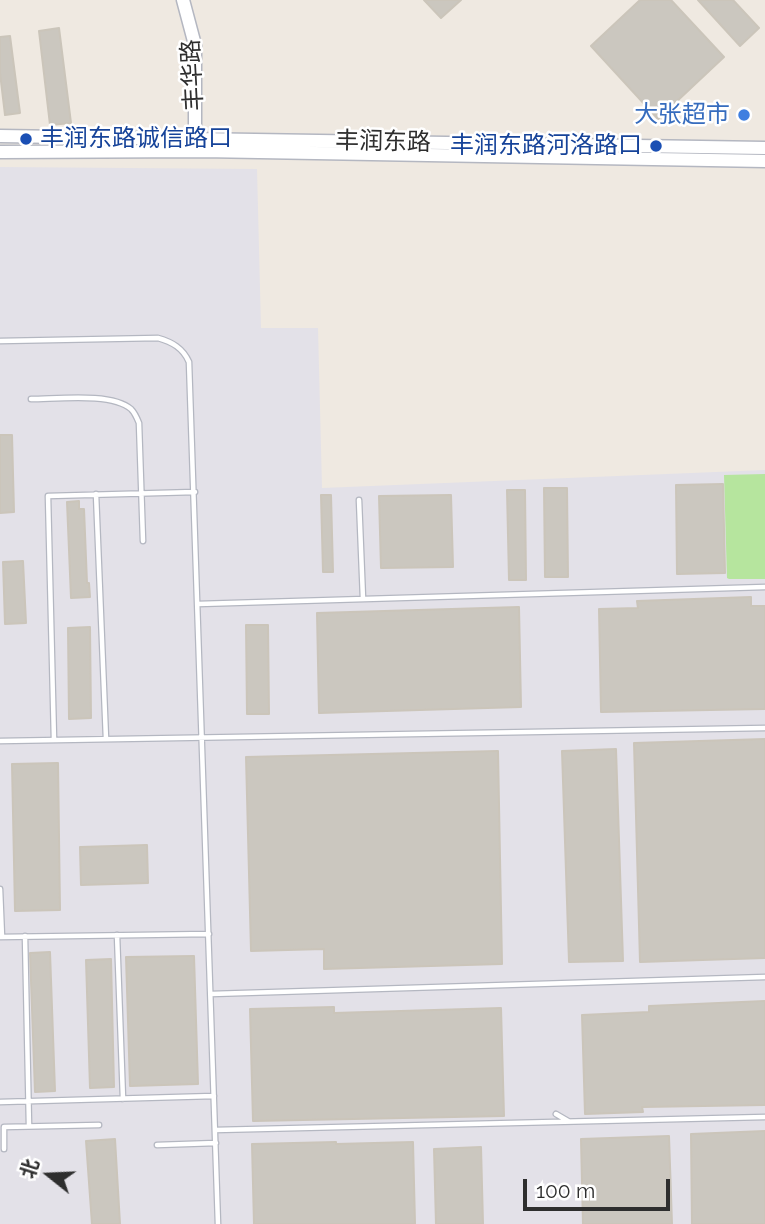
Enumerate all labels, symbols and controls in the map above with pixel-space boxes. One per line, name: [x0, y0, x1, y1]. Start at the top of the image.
street label: 丰华路: [177, 38, 209, 112]
place label: 大张超市: [634, 101, 730, 129]
marker: 大张超市: [736, 107, 752, 123]
place label: 丰润东路诚信路口: [40, 125, 232, 153]
street label: 丰润东路: [335, 127, 431, 157]
marker: 丰润东路诚信路口: [18, 131, 34, 147]
place label: 丰润东路河洛路口: [450, 132, 642, 160]
marker: 丰润东路河洛路口: [648, 138, 664, 154]
north arrow: [14, 1140, 84, 1210]
text: 北: [16, 1156, 42, 1181]
scale bar: [527, 1164, 674, 1208]
text: 100 m: [536, 1178, 595, 1203]

